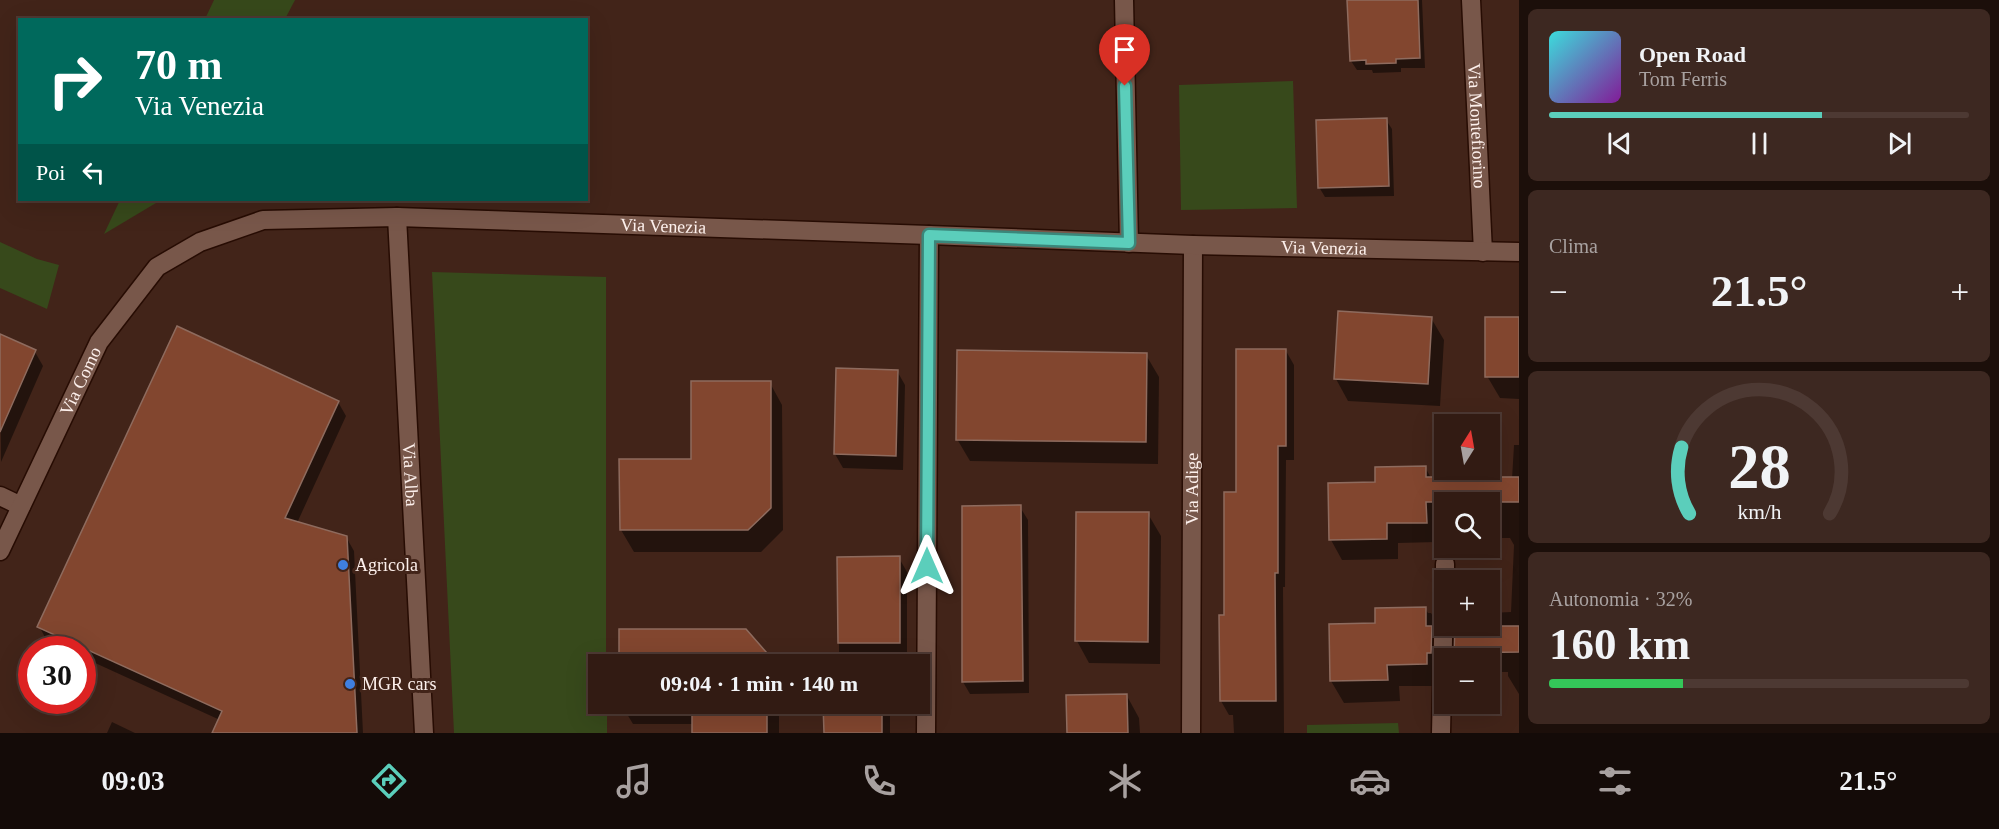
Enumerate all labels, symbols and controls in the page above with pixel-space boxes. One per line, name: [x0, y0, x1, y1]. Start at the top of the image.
pin: [1099, 24, 1150, 86]
icon: arrive: [1108, 33, 1141, 66]
icon: right: [36, 42, 114, 120]
text: 70 m: [135, 42, 223, 88]
text: Open Road: [1639, 42, 1746, 67]
street label: Via Montefiorino: [1464, 63, 1490, 189]
text: Tom Ferris: [1639, 68, 1727, 90]
text: Via Venezia: [135, 91, 264, 121]
icon: previous: [1603, 127, 1636, 160]
icon: pause: [1743, 127, 1776, 160]
icon: next: [1883, 127, 1916, 160]
icon: left: [77, 156, 110, 189]
text: Poi: [36, 160, 65, 185]
street label: Via Venezia: [620, 215, 707, 237]
text: Clima: [1549, 235, 1598, 257]
street label: Via Venezia: [1281, 237, 1367, 259]
text: 21.5°: [1711, 266, 1807, 316]
text: −: [1549, 274, 1568, 310]
text: +: [1950, 274, 1969, 310]
street label: Via Como: [56, 344, 105, 419]
north arrow: [1434, 414, 1500, 480]
map controls: [1434, 414, 1500, 714]
text: 28: [1728, 432, 1790, 501]
street label: Via Alba: [399, 442, 422, 507]
street label: Via Adige: [1182, 453, 1202, 525]
button: search: [1434, 492, 1500, 558]
text: km/h: [1737, 500, 1781, 524]
position arrow: [895, 534, 959, 598]
place label: Agricola: [355, 555, 418, 575]
marker: Agricola: [336, 558, 350, 572]
button: +: [1434, 570, 1500, 636]
text: Autonomia · 32%: [1549, 588, 1692, 610]
text: 160 km: [1549, 619, 1690, 669]
speed limit sign: 30: [18, 636, 96, 714]
button: −: [1434, 648, 1500, 714]
text: 09:04 · 1 min · 140 m: [660, 671, 858, 696]
place label: MGR cars: [362, 674, 437, 694]
marker: MGR cars: [343, 677, 357, 691]
icon: directions: [368, 760, 410, 802]
icon: music: [613, 760, 655, 802]
icon: phone: [858, 760, 900, 802]
icon: climate: [1104, 760, 1146, 802]
icon: car: [1349, 760, 1391, 802]
icon: filters: [1594, 760, 1636, 802]
text: 09:03: [102, 766, 165, 796]
text: 21.5°: [1839, 766, 1897, 796]

